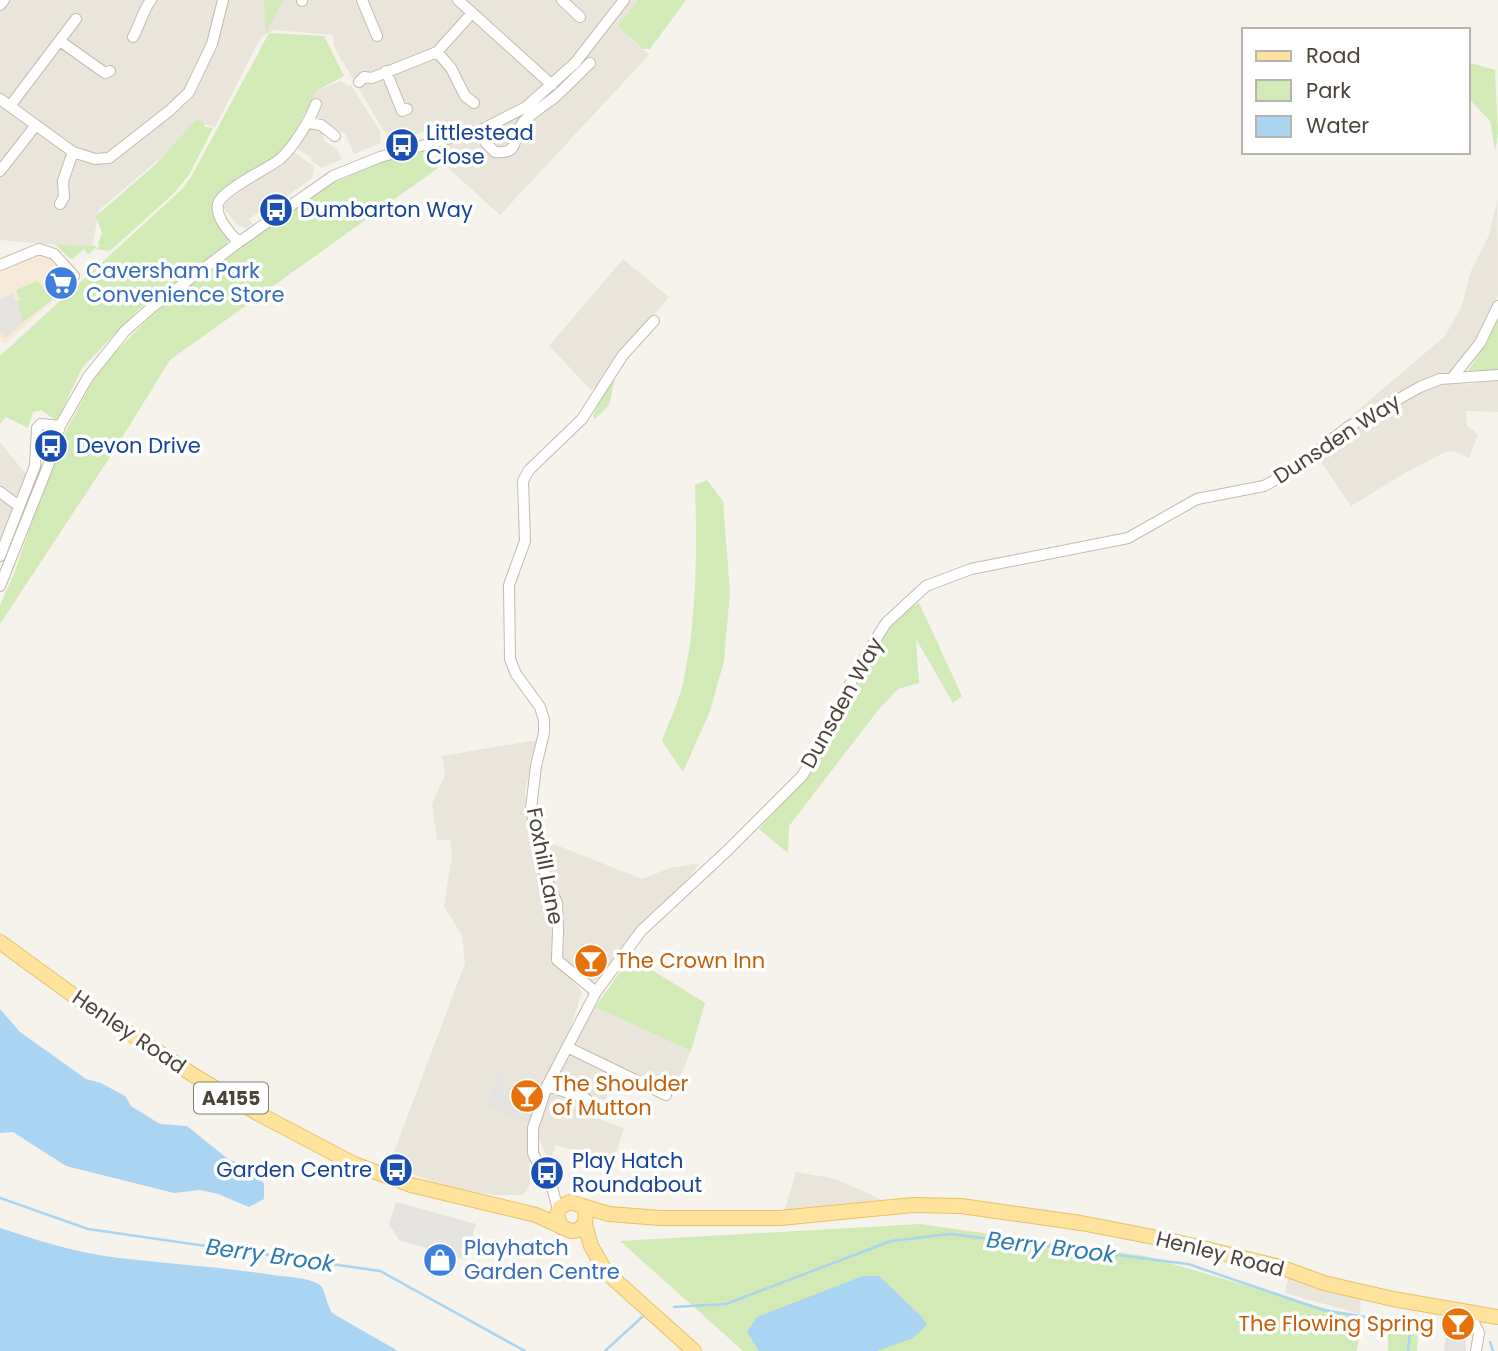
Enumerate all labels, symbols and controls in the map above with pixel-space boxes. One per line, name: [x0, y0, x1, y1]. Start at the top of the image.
legend: [1242, 28, 1470, 154]
text: Road: [1306, 41, 1361, 70]
text: Park: [1306, 76, 1351, 105]
text: Water: [1306, 111, 1369, 140]
place label: Littlestead Close: [426, 118, 534, 171]
bus stop icon: Littlestead Close: [383, 126, 421, 164]
bus stop icon: Dumbarton Way: [257, 191, 295, 229]
place label: Dumbarton Way: [300, 195, 473, 224]
place label: Caversham Park Convenience Store: [86, 256, 285, 309]
supermarket icon: Caversham Park Convenience Store: [42, 264, 80, 302]
street label: Dunsden Way: [1268, 387, 1406, 490]
bus stop icon: Devon Drive: [32, 427, 70, 465]
place label: Devon Drive: [76, 431, 201, 460]
street label: Dunsden Way: [794, 632, 890, 773]
street label: Foxhill Lane: [520, 805, 571, 927]
bar icon: The Crown Inn: [572, 942, 610, 980]
place label: The Crown Inn: [616, 946, 765, 975]
street label: Henley Road: [67, 983, 192, 1080]
place label: The Shoulder of Mutton: [552, 1069, 688, 1122]
bar icon: The Shoulder of Mutton: [508, 1077, 546, 1115]
road number: A4155: [194, 1082, 268, 1114]
place label: Play Hatch Roundabout: [572, 1146, 702, 1199]
bus stop icon: Garden Centre: [377, 1151, 415, 1189]
bus stop icon: Play Hatch Roundabout: [528, 1154, 566, 1192]
place label: Garden Centre: [216, 1155, 372, 1184]
water label: Berry Brook: [985, 1223, 1118, 1271]
street label: Henley Road: [1153, 1224, 1287, 1283]
water label: Berry Brook: [204, 1230, 337, 1280]
place label: Playhatch Garden Centre: [464, 1233, 620, 1286]
shop icon: Playhatch Garden Centre: [421, 1241, 459, 1279]
bar icon: The Flowing Spring: [1439, 1305, 1477, 1343]
place label: The Flowing Spring: [1239, 1309, 1434, 1338]

